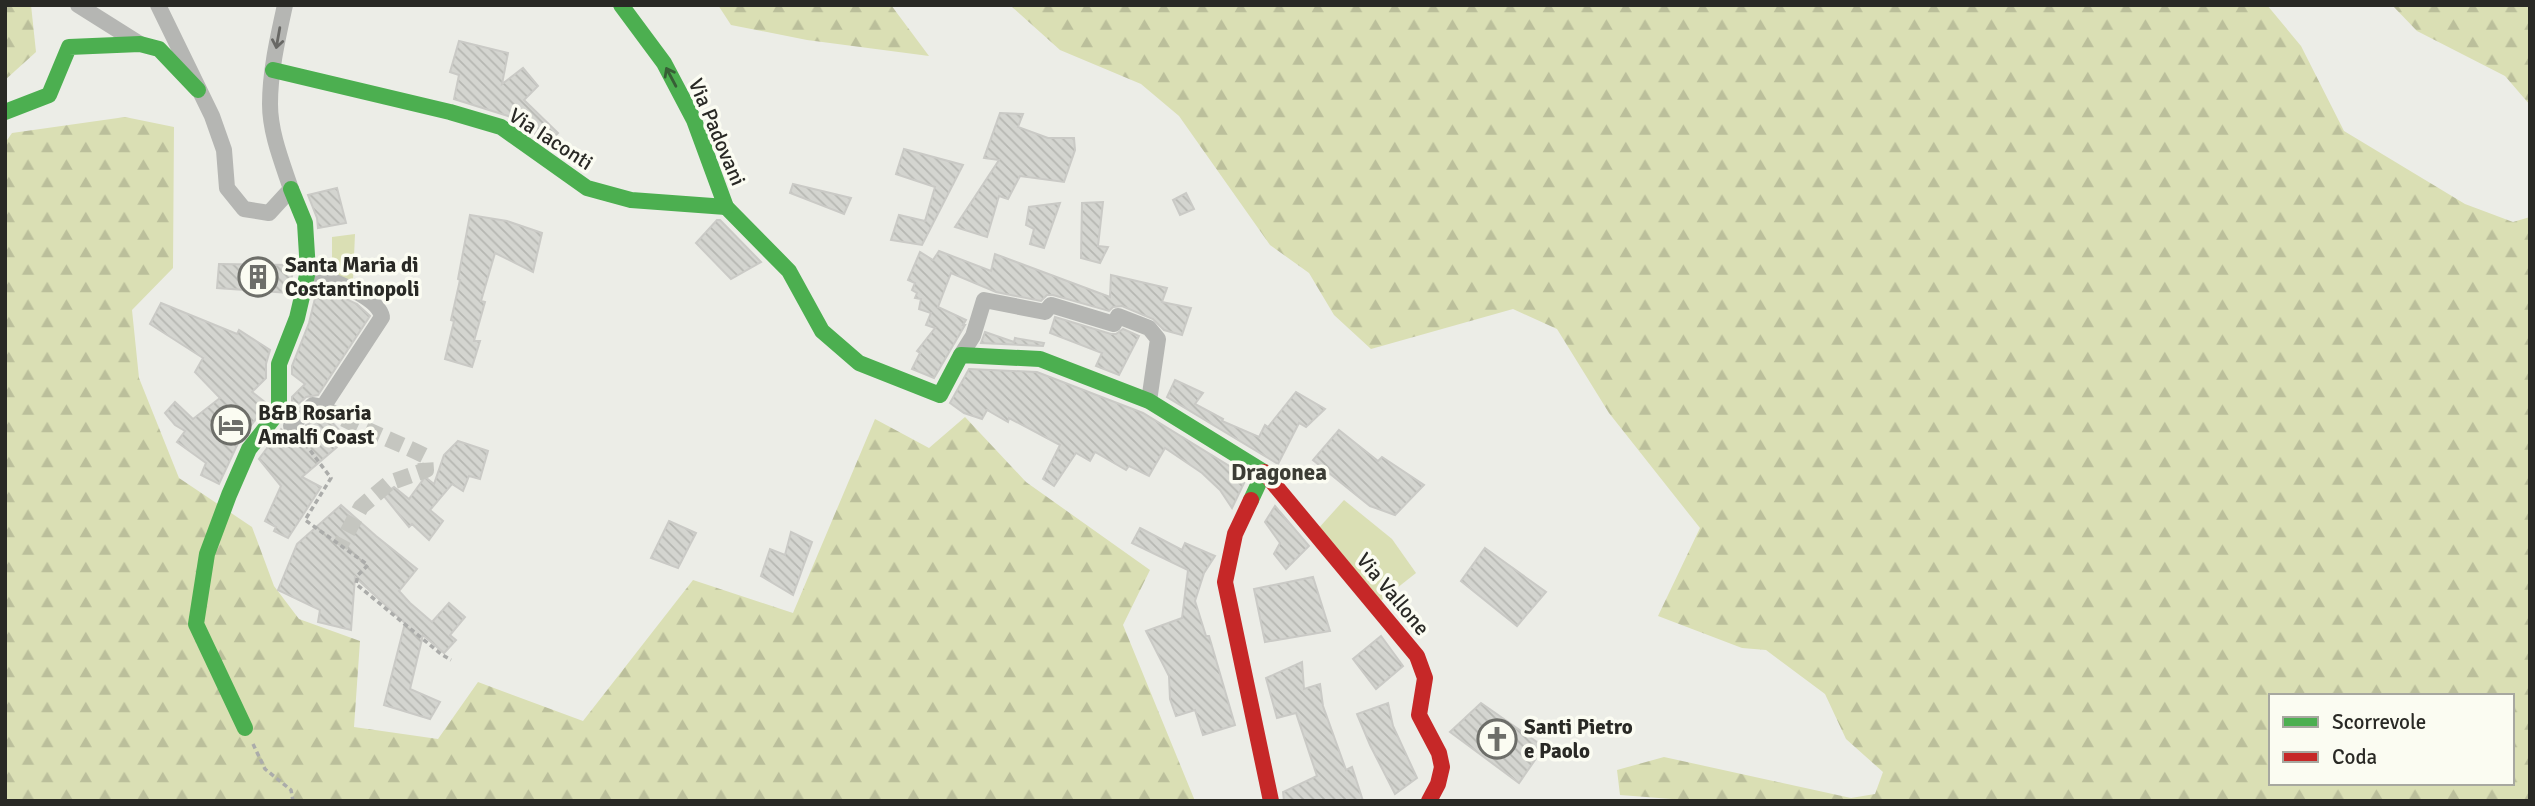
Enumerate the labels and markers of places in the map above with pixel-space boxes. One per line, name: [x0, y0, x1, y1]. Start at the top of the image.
place label: Santa Maria di Costantinopoli: [285, 252, 419, 302]
building icon: Santa Maria di Costantinopoli: [237, 256, 279, 298]
place label: B&B Rosaria Amalfi Coast: [258, 400, 375, 450]
hotel icon: B&B Rosaria Amalfi Coast: [210, 404, 252, 446]
place label: Santi Pietro e Paolo: [1524, 714, 1633, 764]
church icon: Santi Pietro e Paolo: [1476, 718, 1518, 760]

